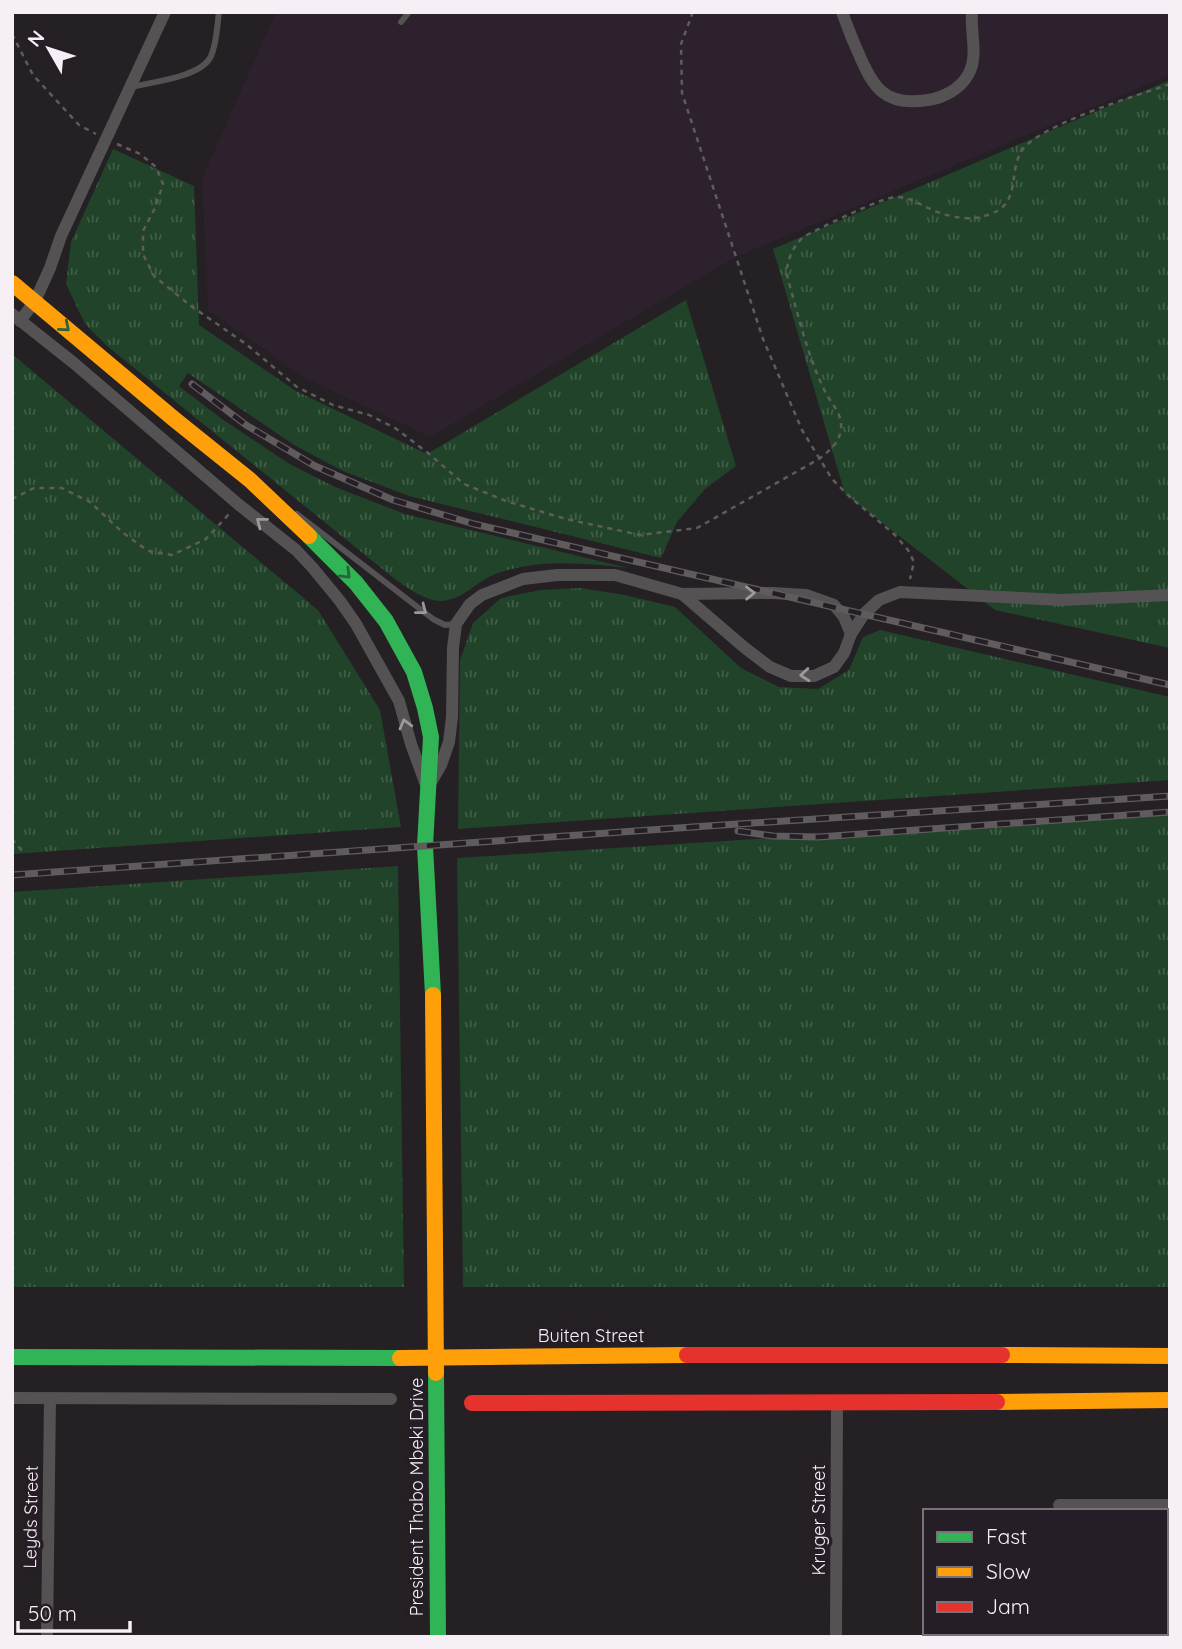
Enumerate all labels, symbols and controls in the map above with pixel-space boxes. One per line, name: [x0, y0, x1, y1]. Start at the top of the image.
north arrow: [14, 14, 84, 84]
text: N: [22, 25, 50, 51]
one-way arrow: [57, 319, 70, 331]
one-way arrow: [256, 517, 269, 530]
one-way arrow: [338, 565, 351, 578]
one-way arrow: [745, 586, 756, 601]
one-way arrow: [414, 602, 427, 615]
one-way arrow: [799, 667, 810, 682]
one-way arrow: [399, 718, 413, 730]
street label: Buiten Street: [538, 1324, 644, 1347]
street label: President Thabo Mbeki Drive: [405, 1378, 428, 1616]
street label: Kruger Street: [807, 1464, 830, 1576]
street label: Leyds Street: [18, 1465, 43, 1569]
legend: [923, 1509, 1168, 1635]
text: Fast: [986, 1523, 1027, 1549]
text: Slow: [986, 1558, 1031, 1584]
scale bar: [18, 1590, 130, 1634]
text: Jam: [986, 1593, 1030, 1619]
text: 50 m: [28, 1600, 77, 1626]

